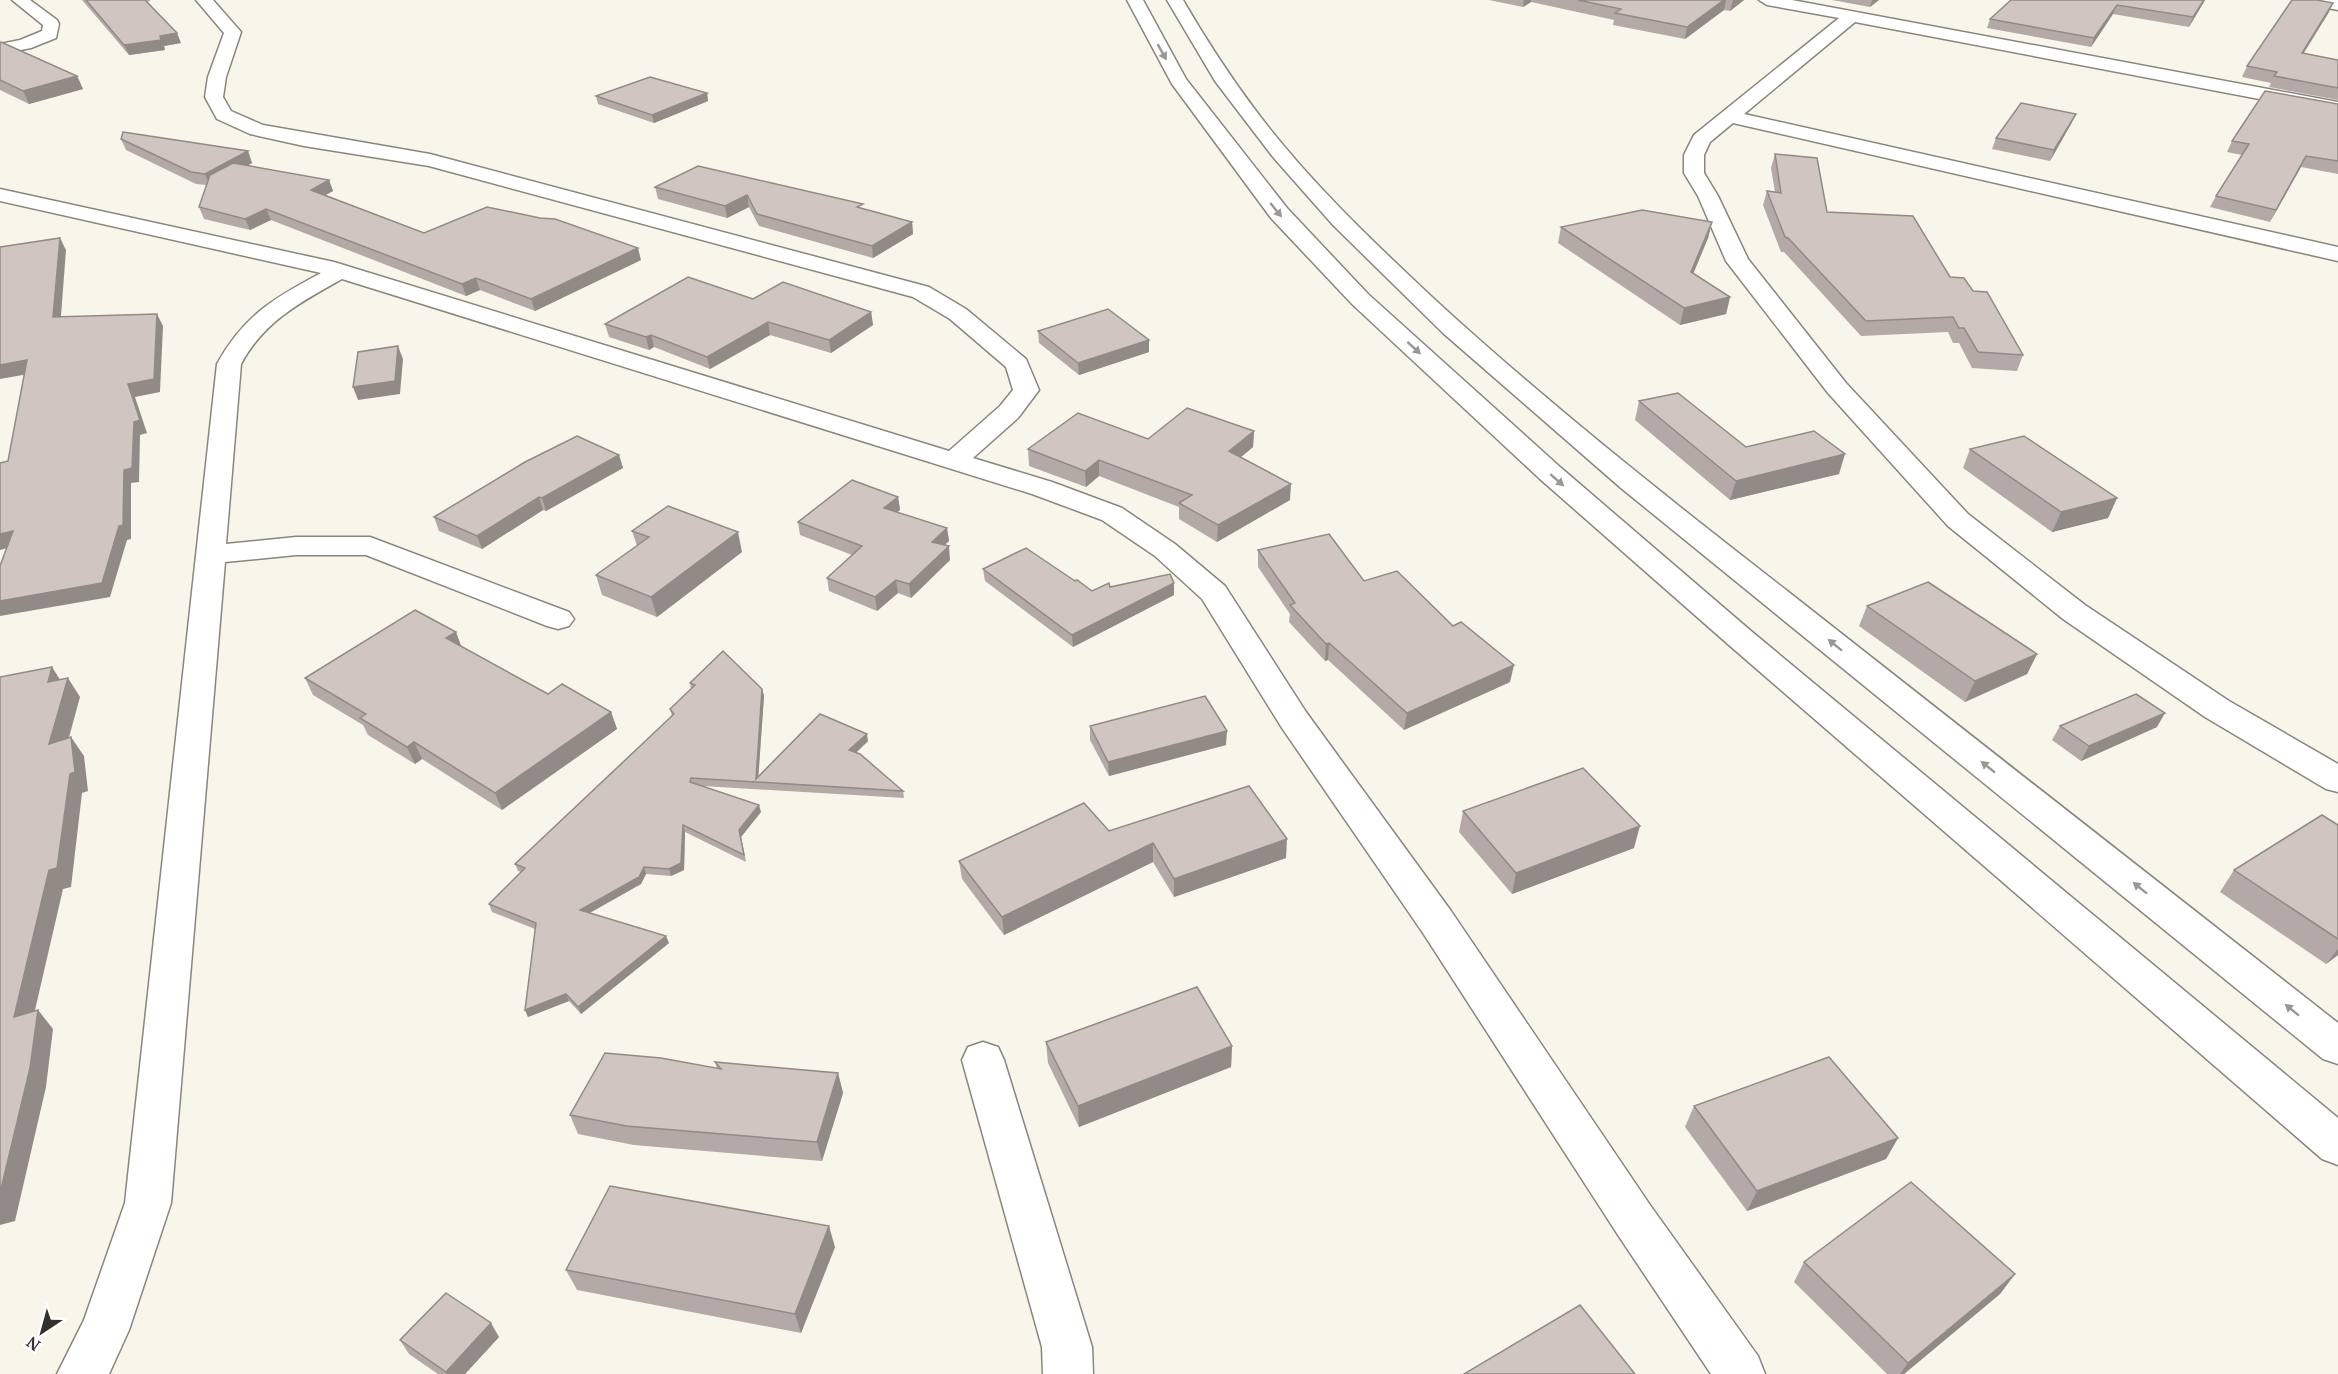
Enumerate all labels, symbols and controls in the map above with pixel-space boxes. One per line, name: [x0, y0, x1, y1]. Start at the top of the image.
one-way arrow: [1157, 44, 1167, 61]
one-way arrow: [1270, 202, 1282, 217]
one-way arrow: [1406, 341, 1421, 355]
one-way arrow: [1549, 473, 1564, 486]
one-way arrow: [1827, 639, 1843, 652]
one-way arrow: [1980, 761, 1995, 773]
one-way arrow: [2132, 882, 2148, 895]
one-way arrow: [2285, 1005, 2300, 1017]
north arrow: [12, 1302, 72, 1362]
text: N: [22, 1332, 45, 1357]

